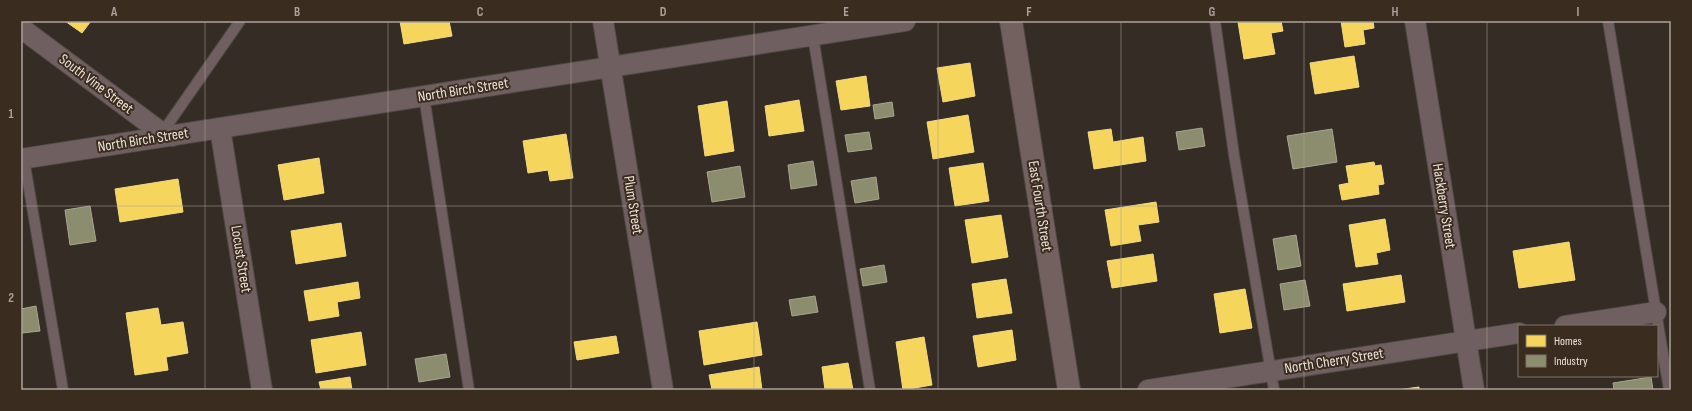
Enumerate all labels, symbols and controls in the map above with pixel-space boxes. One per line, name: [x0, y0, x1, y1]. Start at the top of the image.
text: A: [110, 4, 118, 20]
text: B: [294, 4, 300, 20]
text: C: [477, 4, 484, 20]
text: D: [660, 4, 667, 20]
text: E: [843, 4, 849, 20]
text: F: [1026, 4, 1032, 20]
text: G: [1209, 4, 1216, 20]
text: H: [1392, 4, 1399, 20]
text: I: [1577, 4, 1580, 20]
street label: South Vine Street: [55, 50, 137, 118]
street label: North Birch Street: [416, 73, 510, 107]
text: 1: [8, 106, 14, 122]
street label: North Birch Street: [96, 123, 190, 157]
street label: East Fourth Street: [1023, 159, 1057, 253]
street label: Hackberry Street: [1428, 162, 1460, 250]
street label: Plum Street: [619, 174, 647, 236]
street label: Locust Street: [226, 224, 256, 294]
text: 2: [8, 290, 14, 306]
legend: [1518, 325, 1658, 377]
text: Homes: [1554, 334, 1582, 349]
street label: North Cherry Street: [1283, 344, 1385, 378]
text: Industry: [1554, 354, 1588, 369]

